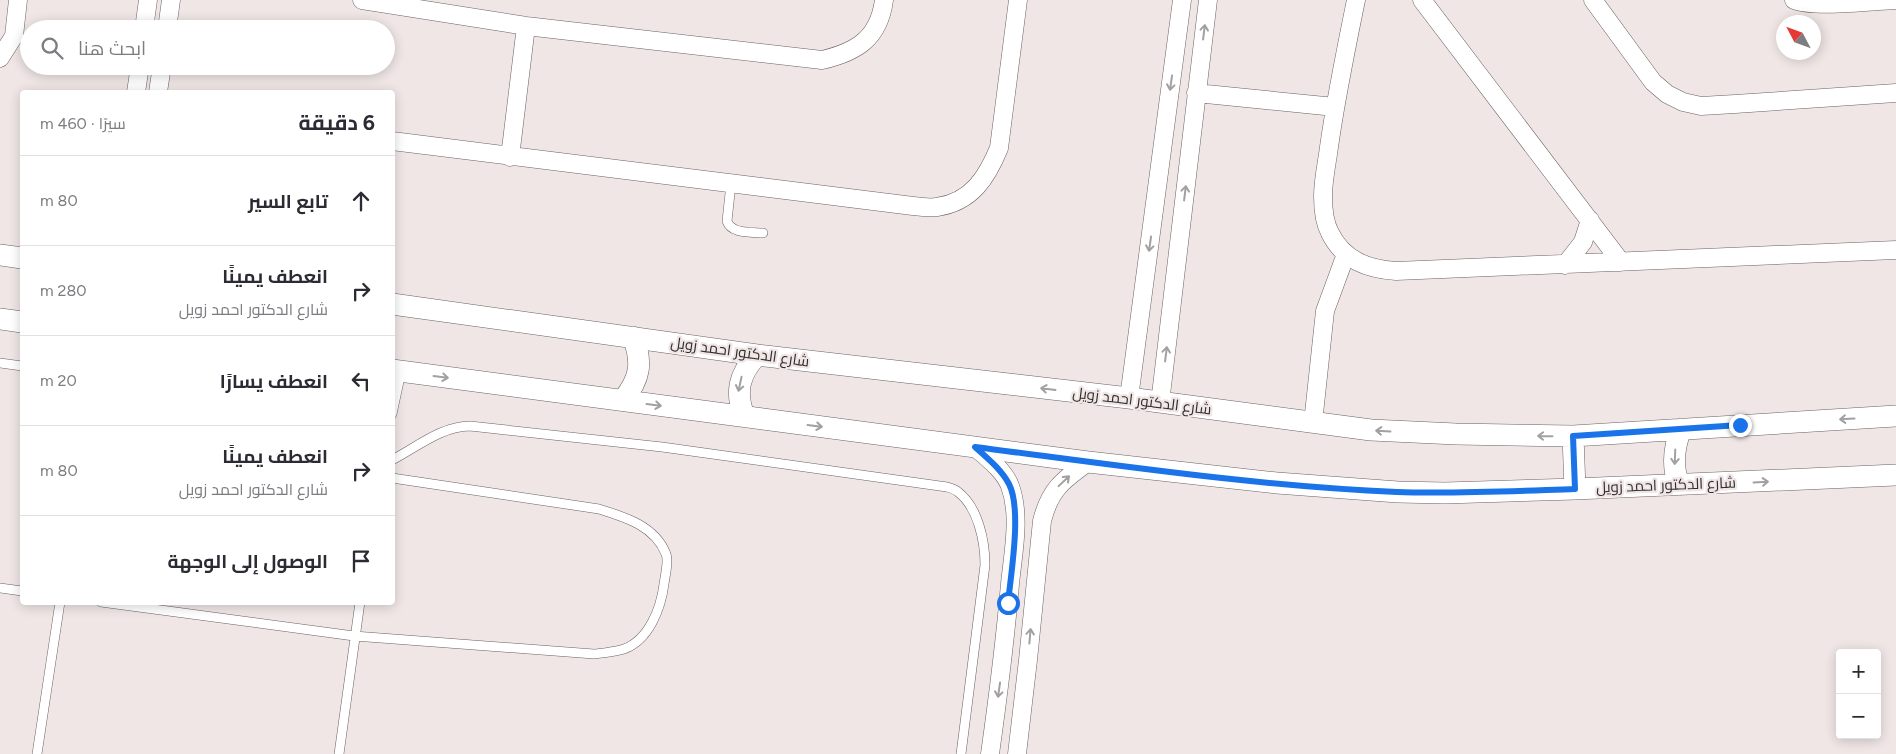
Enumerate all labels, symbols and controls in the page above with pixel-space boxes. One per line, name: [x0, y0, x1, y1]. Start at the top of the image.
north arrow: [1776, 15, 1821, 60]
search box: [20, 20, 395, 75]
one-way arrow: [1199, 24, 1209, 40]
icon: search: [38, 34, 66, 62]
text: ابحث هنا: [78, 37, 146, 60]
one-way arrow: [1166, 75, 1176, 91]
text: 6 دقيقة: [298, 110, 375, 135]
text: سيرًا · 460 m: [40, 114, 126, 133]
one-way arrow: [1180, 185, 1190, 201]
icon: ahead: [347, 187, 375, 215]
text: تابع السير: [248, 190, 328, 213]
text: 80 m: [40, 191, 78, 210]
one-way arrow: [1144, 236, 1154, 252]
text: انعطف يمينًا: [222, 265, 328, 288]
icon: right: [347, 277, 375, 305]
text: 280 m: [40, 281, 87, 300]
text: شارع الدكتور احمد زويل: [179, 300, 328, 319]
street label: شارع الدكتور احمد زويل: [669, 333, 811, 373]
one-way arrow: [1161, 347, 1171, 363]
icon: left: [347, 367, 375, 395]
text: انعطف يسارًا: [220, 370, 328, 393]
text: 20 m: [40, 371, 77, 390]
one-way arrow: [433, 372, 449, 382]
one-way arrow: [735, 375, 744, 391]
one-way arrow: [1040, 384, 1056, 394]
street label: شارع الدكتور احمد زويل: [1071, 384, 1213, 420]
one-way arrow: [646, 400, 662, 410]
route end: [1729, 414, 1752, 437]
one-way arrow: [1840, 414, 1856, 423]
one-way arrow: [807, 421, 823, 431]
one-way arrow: [1375, 426, 1391, 435]
one-way arrow: [1538, 431, 1554, 440]
text: انعطف يمينًا: [222, 445, 328, 468]
one-way arrow: [1670, 448, 1680, 465]
icon: right: [347, 457, 375, 485]
text: 80 m: [40, 461, 78, 480]
street label: شارع الدكتور احمد زويل: [1596, 474, 1736, 498]
one-way arrow: [1057, 475, 1070, 487]
one-way arrow: [1753, 477, 1769, 486]
text: شارع الدكتور احمد زويل: [179, 480, 328, 499]
icon: arrive: [347, 547, 375, 575]
text: الوصول إلى الوجهة: [168, 550, 328, 573]
route start: [997, 592, 1020, 615]
one-way arrow: [1026, 628, 1035, 644]
map controls: [1836, 649, 1881, 739]
button: +: [1836, 649, 1881, 694]
one-way arrow: [994, 682, 1004, 698]
button: −: [1836, 694, 1881, 739]

